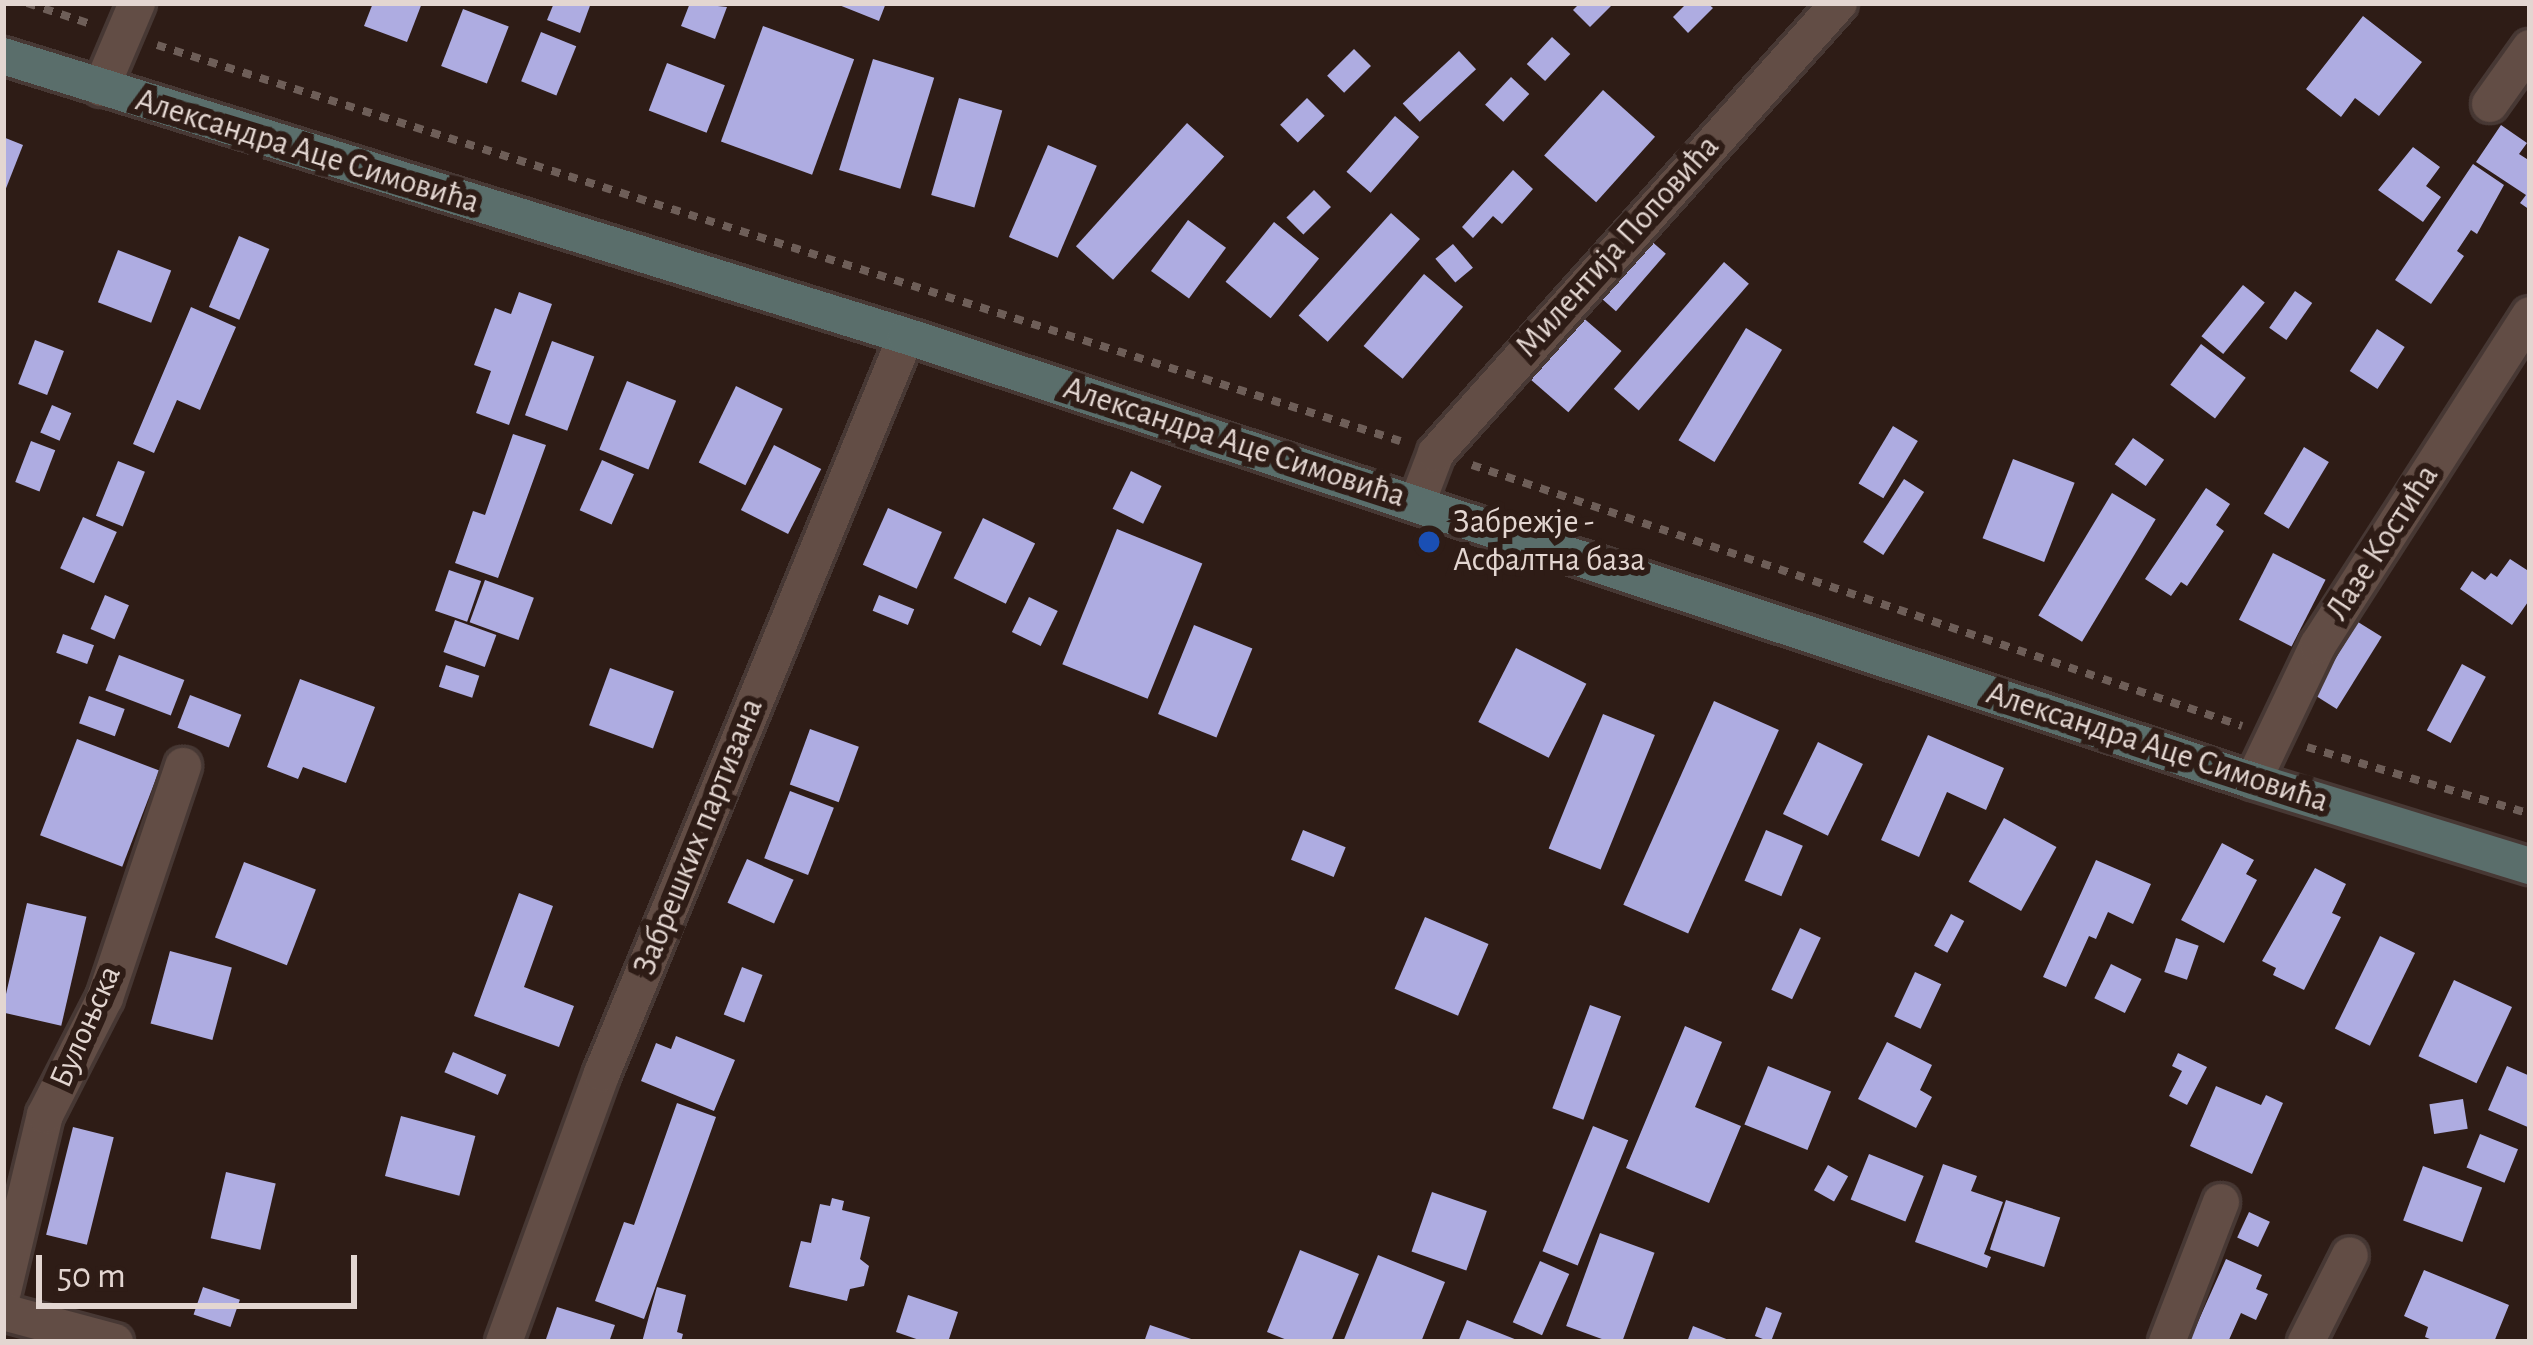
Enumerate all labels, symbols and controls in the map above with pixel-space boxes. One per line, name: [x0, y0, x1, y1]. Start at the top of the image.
street label: Александра Аце Симовића: [130, 81, 484, 223]
street label: Милентија Поповића: [1508, 128, 1728, 366]
street label: Александра Аце Симовића: [1058, 369, 1410, 517]
street label: Лазе Костића: [2318, 458, 2448, 628]
place label: Забрежје - Асфалтна база: [1453, 503, 1645, 581]
marker: Забрежје - Асфалтна база: [1416, 529, 1442, 555]
street label: Александра Аце Симовића: [1981, 674, 2333, 822]
street label: Забрешких партизана: [625, 693, 773, 981]
street label: Булоњска: [42, 960, 130, 1094]
scale bar: [42, 1231, 363, 1305]
text: 50 m: [57, 1258, 126, 1294]

